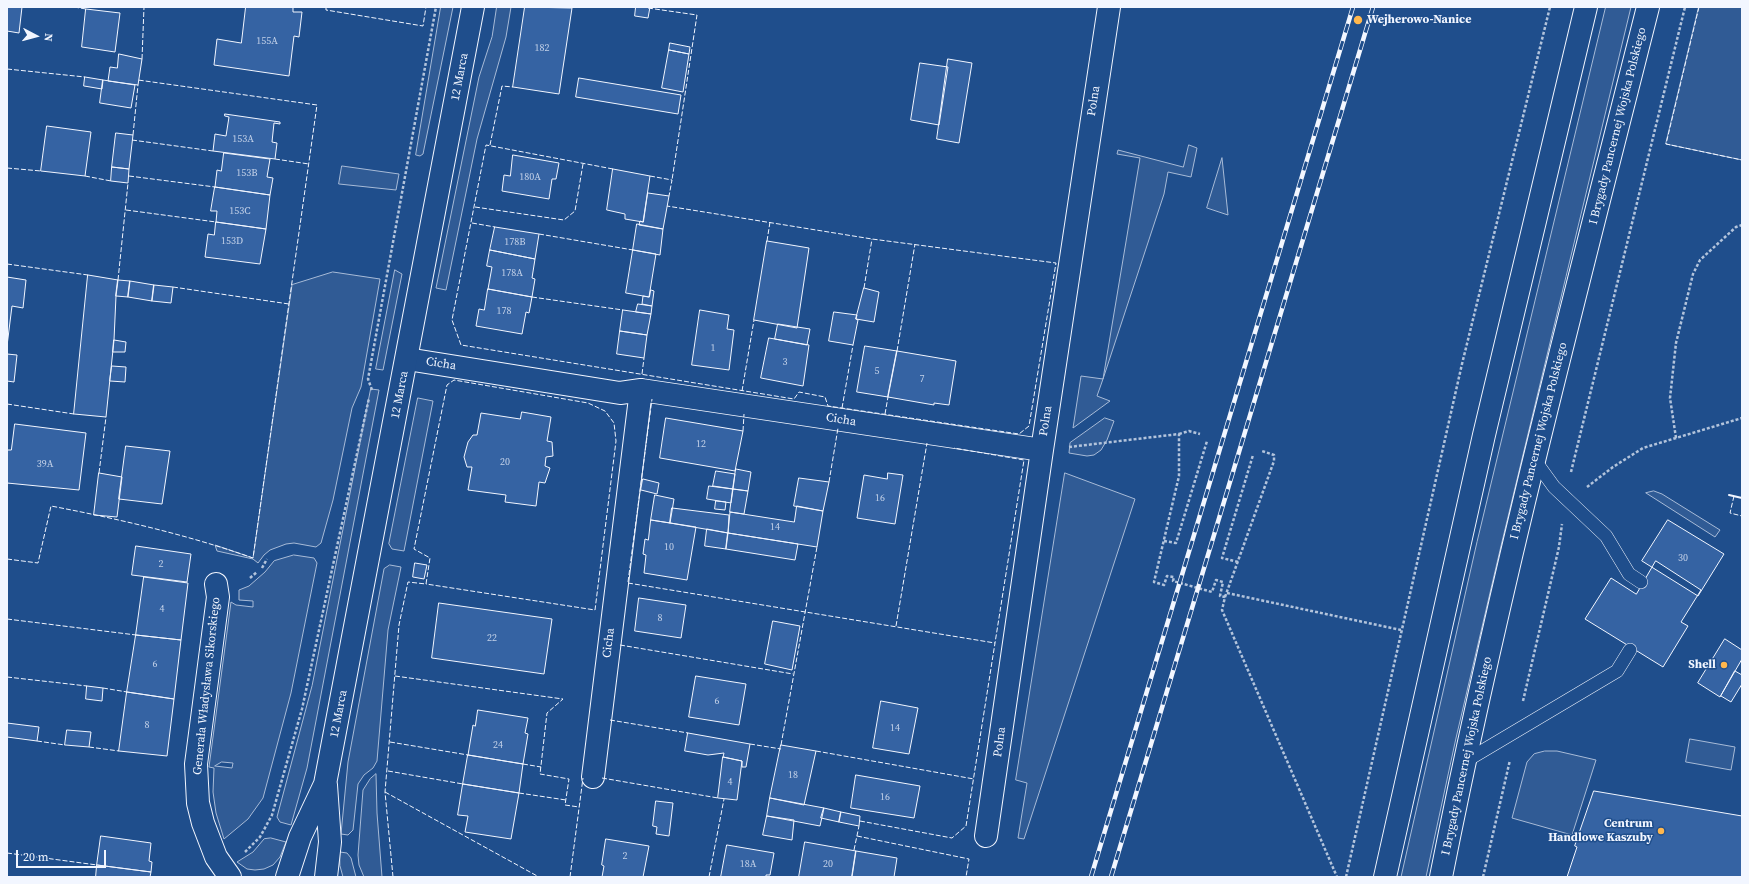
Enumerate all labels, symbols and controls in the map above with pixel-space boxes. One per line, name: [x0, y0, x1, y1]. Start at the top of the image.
place label: Wejherowo-Nanice: [1367, 13, 1471, 27]
marker: Wejherowo-Nanice: [1352, 14, 1364, 26]
north arrow: [16, 16, 56, 56]
street label: I Brygady Pancernej Wojska Polskiego: [1587, 26, 1649, 226]
text: N: [41, 33, 56, 42]
house number: 155A: [256, 35, 278, 47]
house number: 182: [535, 42, 549, 54]
street label: 12 Marca: [448, 52, 472, 102]
street label: Polna: [1085, 85, 1103, 117]
house number: 153A: [232, 133, 254, 145]
house number: 153B: [236, 167, 258, 179]
house number: 180A: [519, 171, 541, 183]
house number: 153C: [229, 205, 251, 217]
house number: 153D: [221, 235, 243, 247]
house number: 178B: [504, 236, 526, 248]
house number: 178A: [501, 267, 523, 279]
house number: 178: [497, 305, 511, 317]
street label: I Brygady Pancernej Wojska Polskiego: [1508, 341, 1570, 541]
house number: 1: [711, 342, 715, 354]
street label: Cicha: [425, 355, 457, 373]
house number: 3: [783, 356, 787, 368]
house number: 5: [875, 365, 879, 377]
street label: 12 Marca: [388, 370, 412, 420]
house number: 7: [920, 373, 924, 385]
street label: Polna: [1037, 405, 1055, 437]
street label: Cicha: [825, 411, 857, 429]
house number: 12: [696, 438, 706, 450]
house number: 20: [500, 456, 510, 468]
house number: 39A: [37, 458, 53, 470]
house number: 16: [875, 492, 885, 504]
house number: 14: [770, 521, 780, 533]
house number: 10: [664, 541, 674, 553]
house number: 30: [1678, 552, 1688, 564]
house number: 2: [159, 558, 163, 570]
street label: Generała Władysława Sikorskiego: [190, 596, 224, 776]
house number: 4: [160, 603, 164, 615]
house number: 8: [658, 612, 662, 624]
street label: Cicha: [600, 627, 618, 659]
house number: 22: [487, 632, 497, 644]
street label: I Brygady Pancernej Wojska Polskiego: [1439, 655, 1495, 857]
house number: 6: [153, 658, 157, 670]
place label: Shell: [1688, 658, 1716, 672]
marker: Shell: [1719, 660, 1729, 670]
street label: 12 Marca: [327, 689, 351, 739]
house number: 6: [715, 695, 719, 707]
house number: 8: [145, 719, 149, 731]
house number: 14: [890, 722, 900, 734]
street label: Polna: [991, 726, 1009, 758]
house number: 24: [493, 739, 503, 751]
house number: 18: [788, 769, 798, 781]
house number: 4: [728, 776, 732, 788]
house number: 16: [880, 791, 890, 803]
place label: Centrum Handlowe Kaszuby: [1548, 817, 1653, 845]
marker: Centrum Handlowe Kaszuby: [1656, 826, 1666, 836]
scale bar: [18, 842, 108, 868]
text: 20 m: [23, 849, 49, 865]
house number: 2: [623, 850, 627, 862]
house number: 18A: [740, 858, 756, 870]
house number: 20: [823, 858, 833, 870]

